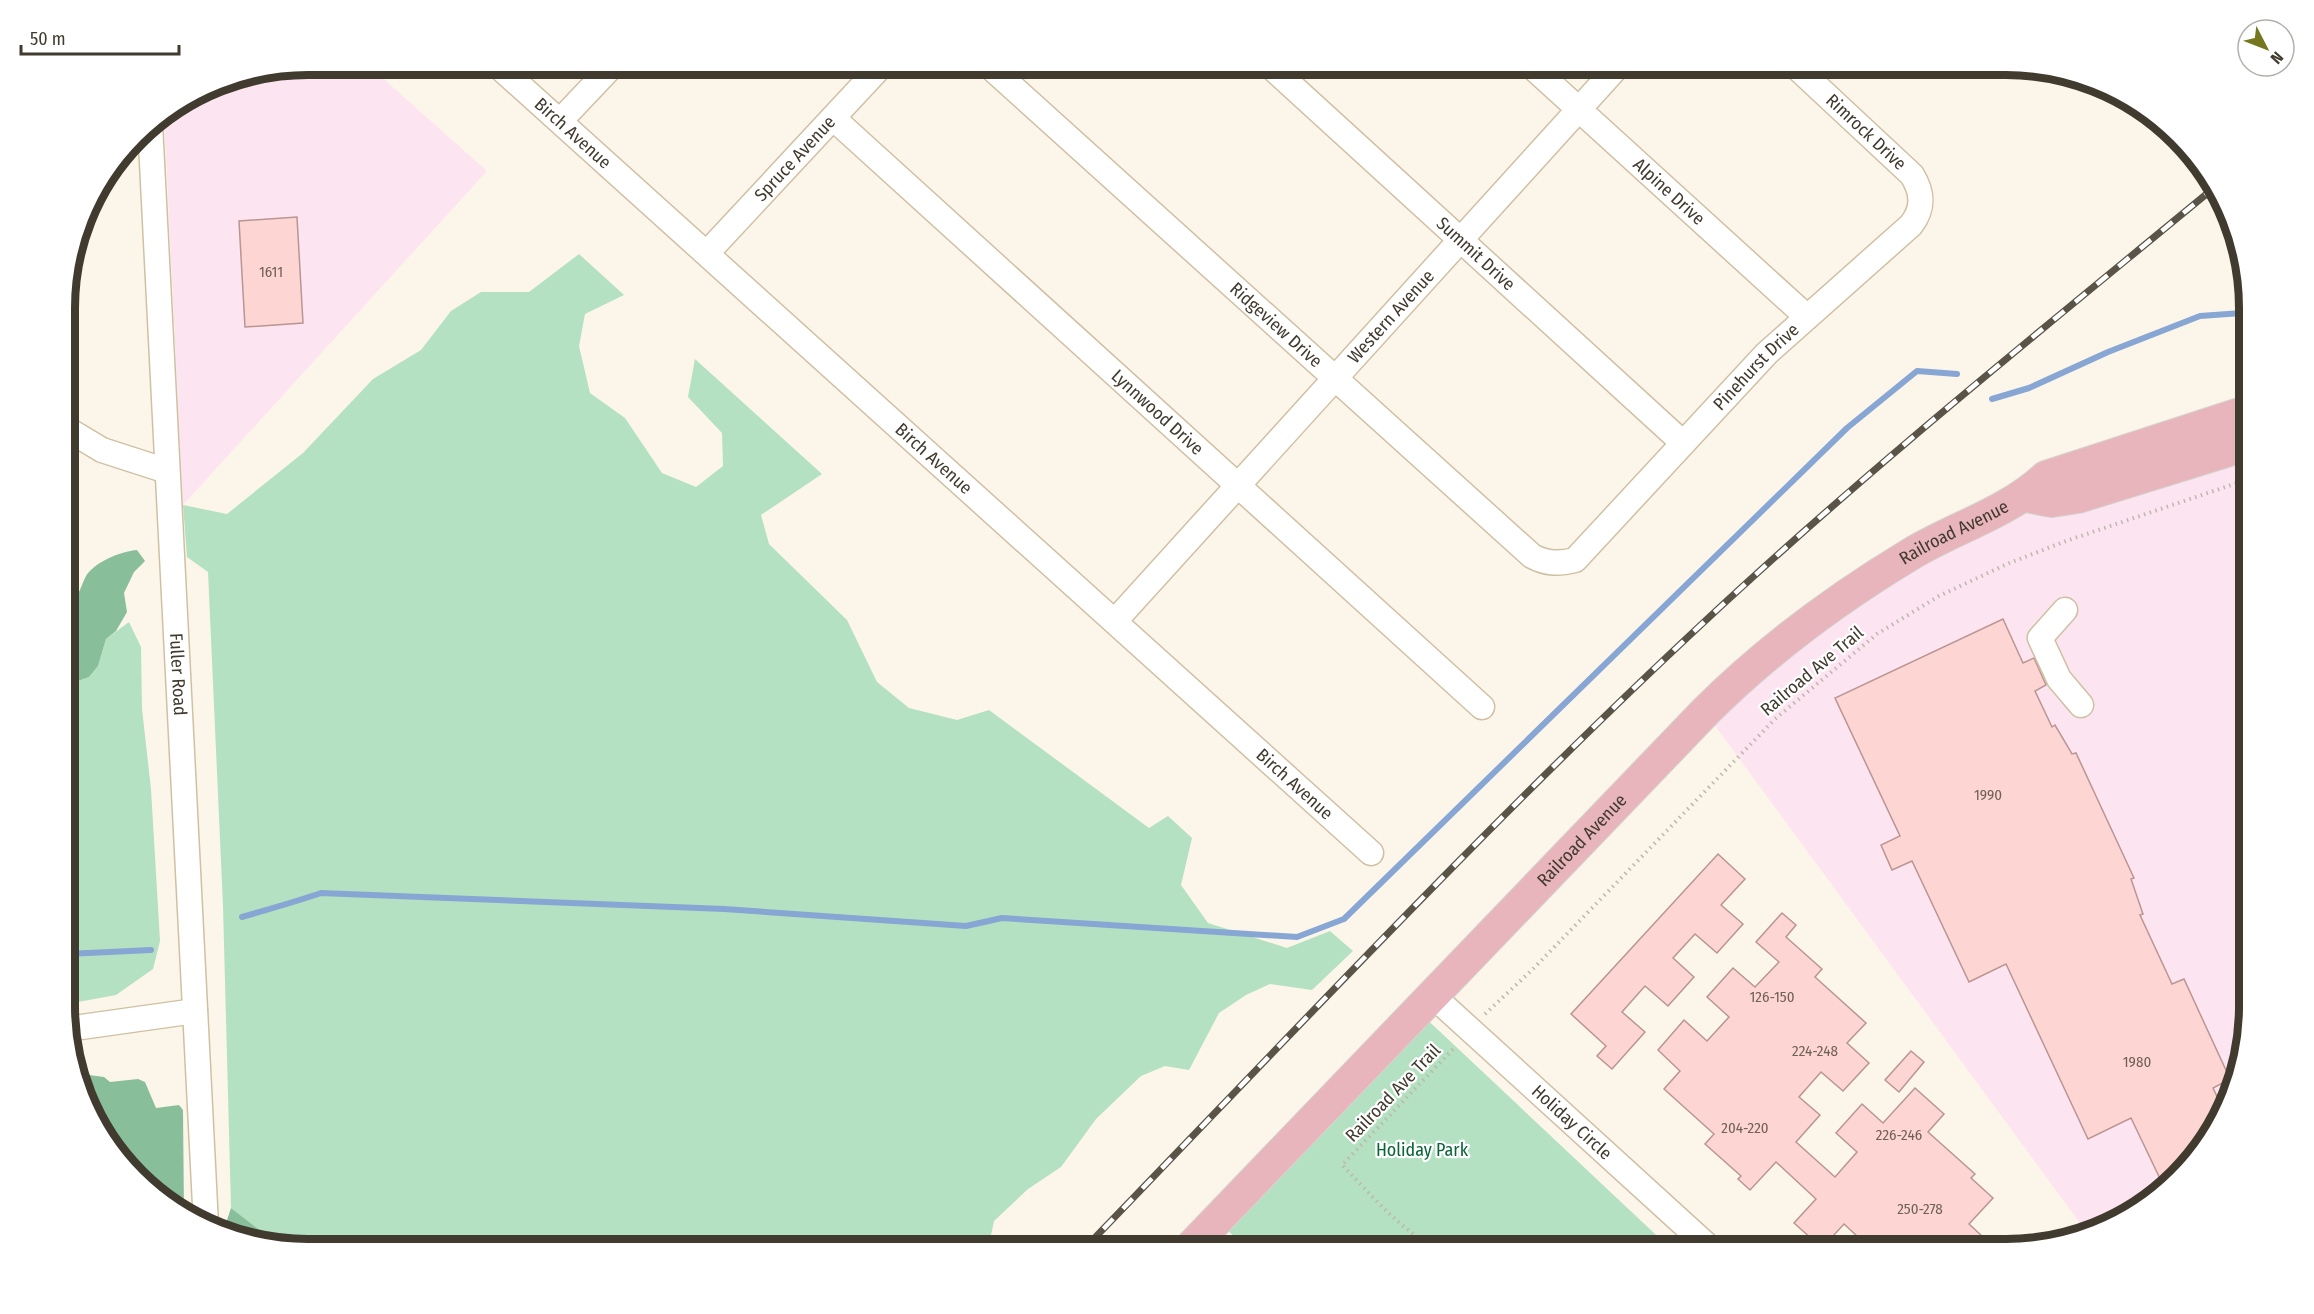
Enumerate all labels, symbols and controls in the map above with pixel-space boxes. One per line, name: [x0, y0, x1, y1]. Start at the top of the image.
scale bar: [21, 18, 178, 56]
north arrow: [2236, 18, 2296, 78]
text: 50 m: [30, 28, 66, 50]
text: N: [2267, 48, 2287, 68]
street label: Rimrock Drive: [1821, 89, 1911, 175]
street label: Birch Avenue: [530, 93, 616, 174]
street label: Spruce Avenue: [750, 111, 840, 206]
street label: Alpine Drive: [1629, 153, 1710, 230]
street label: Summit Drive: [1432, 212, 1520, 295]
house number: 1611: [259, 263, 283, 281]
street label: Western Avenue: [1343, 265, 1439, 368]
street label: Ridgeview Drive: [1225, 278, 1327, 372]
street label: Pinehurst Drive: [1709, 319, 1804, 415]
street label: Lynnwood Drive: [1107, 365, 1208, 460]
street label: Birch Avenue: [891, 418, 977, 499]
street label: Railroad Avenue: [1895, 495, 2013, 570]
street label: Railroad Ave Trail: [1756, 621, 1868, 720]
street label: Fuller Road: [165, 632, 191, 716]
street label: Birch Avenue: [1252, 744, 1338, 824]
house number: 1990: [1974, 786, 2002, 804]
street label: Railroad Avenue: [1532, 789, 1631, 891]
house number: 126-150: [1750, 988, 1794, 1006]
street label: Railroad Ave Trail: [1341, 1039, 1445, 1147]
house number: 224-248: [1792, 1042, 1838, 1060]
house number: 1980: [2123, 1053, 2151, 1071]
street label: Holiday Circle: [1527, 1080, 1617, 1164]
house number: 204-220: [1721, 1119, 1769, 1137]
house number: 226-246: [1876, 1126, 1922, 1144]
park label: Holiday Park: [1376, 1139, 1469, 1161]
house number: 250-278: [1897, 1200, 1943, 1218]

